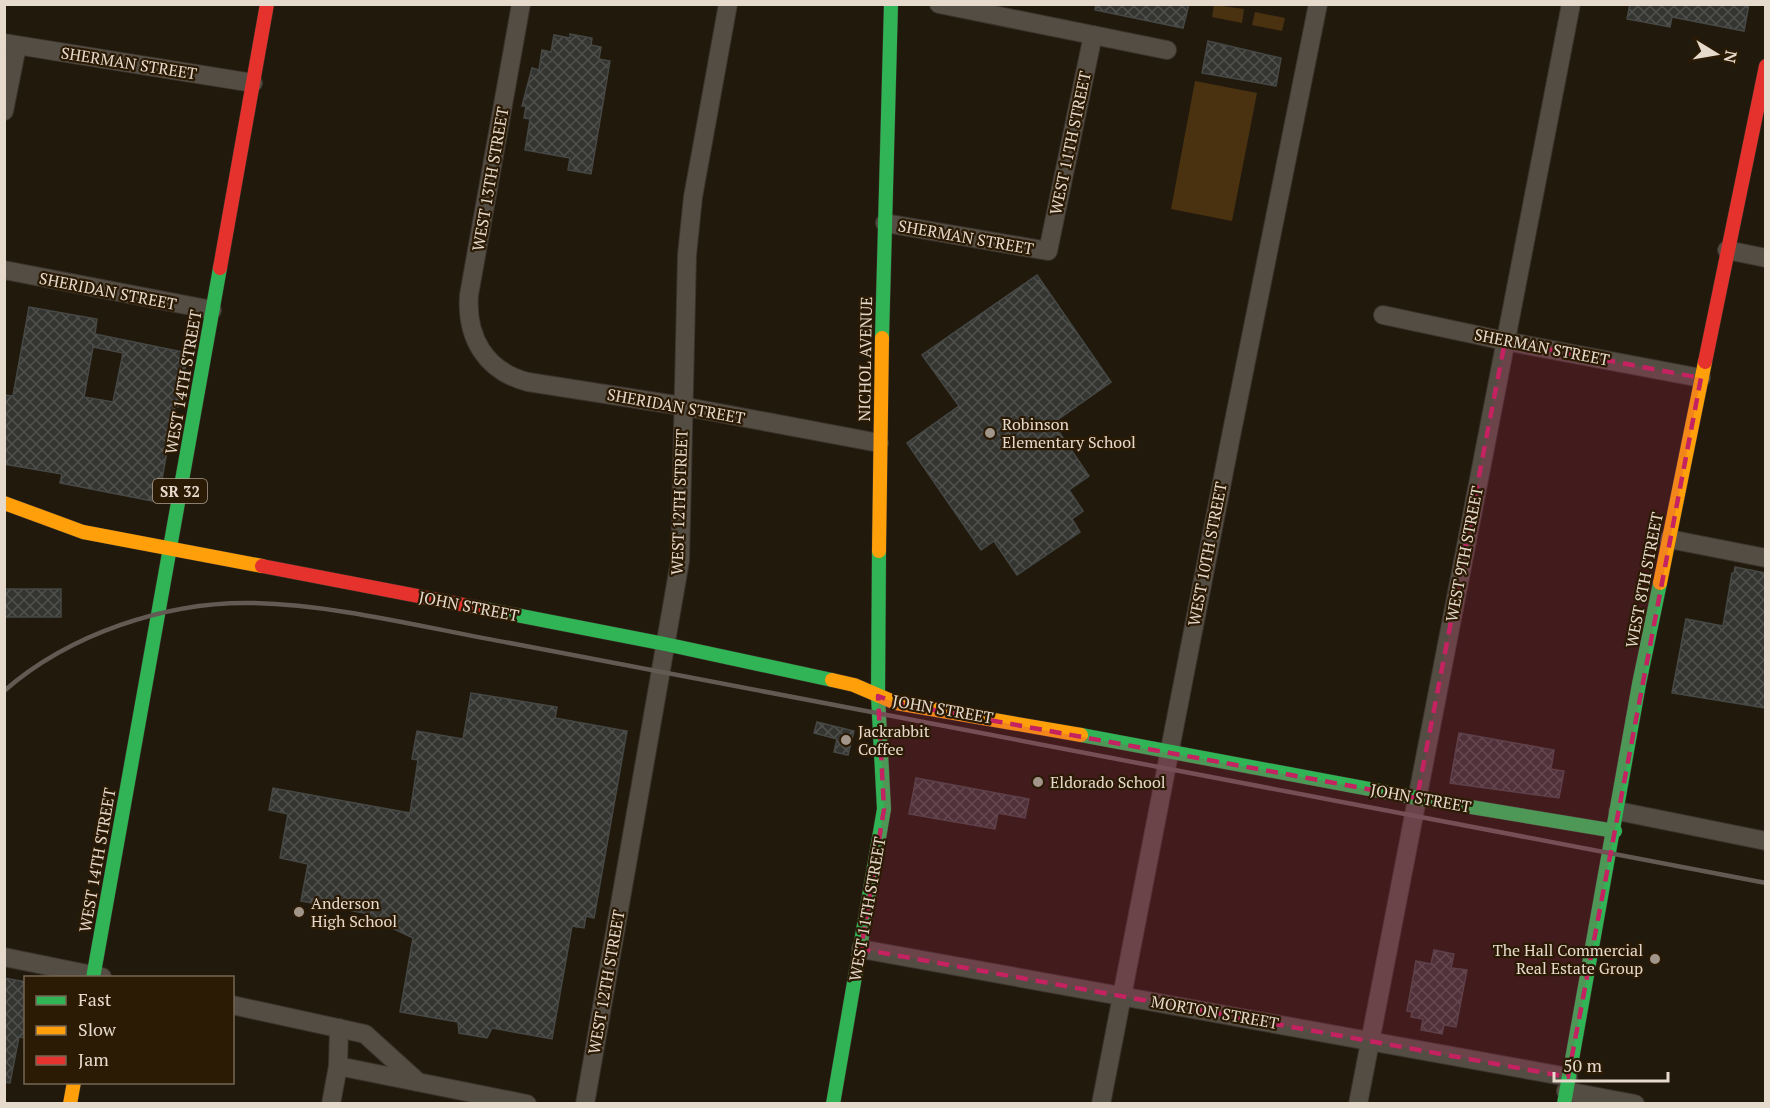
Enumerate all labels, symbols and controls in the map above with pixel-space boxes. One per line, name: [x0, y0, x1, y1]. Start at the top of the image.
north arrow: [1686, 24, 1746, 84]
street label: SHERMAN STREET: [59, 41, 199, 85]
text: N: [1719, 49, 1743, 65]
street label: WEST 11TH STREET: [1044, 69, 1096, 217]
street label: WEST 13TH STREET: [466, 105, 514, 253]
street label: SHERMAN STREET: [896, 214, 1036, 260]
street label: SHERIDAN STREET: [37, 267, 179, 315]
street label: NICHOL AVENUE: [853, 296, 877, 422]
street label: WEST 14TH STREET: [159, 308, 207, 456]
street label: SHERMAN STREET: [1472, 323, 1612, 371]
street label: SHERIDAN STREET: [605, 383, 747, 429]
place label: Robinson Elementary School: [1002, 413, 1136, 453]
marker: Robinson Elementary School: [983, 426, 997, 440]
street label: WEST 12TH STREET: [665, 428, 693, 576]
road number: SR 32: [153, 479, 207, 503]
street label: WEST 10TH STREET: [1182, 480, 1232, 628]
street label: WEST 9TH STREET: [1440, 484, 1488, 624]
street label: WEST 8TH STREET: [1620, 510, 1668, 650]
street label: JOHN STREET: [417, 585, 521, 627]
street label: JOHN STREET: [891, 689, 995, 729]
place label: Jackrabbit Coffee: [858, 720, 930, 760]
marker: Jackrabbit Coffee: [839, 733, 853, 747]
place label: Eldorado School: [1050, 771, 1166, 793]
marker: Eldorado School: [1031, 775, 1045, 789]
street label: JOHN STREET: [1369, 778, 1473, 818]
street label: WEST 14TH STREET: [73, 786, 121, 934]
street label: WEST 11TH STREET: [843, 835, 891, 983]
place label: Anderson High School: [311, 892, 397, 932]
marker: Anderson High School: [292, 905, 306, 919]
street label: WEST 12TH STREET: [582, 908, 630, 1056]
place label: The Hall Commercial Real Estate Group: [1493, 939, 1643, 979]
marker: The Hall Commercial Real Estate Group: [1648, 952, 1662, 966]
legend: [24, 976, 234, 1084]
text: Fast: [78, 987, 112, 1011]
street label: MORTON STREET: [1149, 990, 1281, 1034]
text: Slow: [78, 1017, 117, 1041]
scale bar: [1554, 1045, 1668, 1083]
text: Jam: [78, 1047, 109, 1071]
text: 50 m: [1563, 1053, 1603, 1077]

